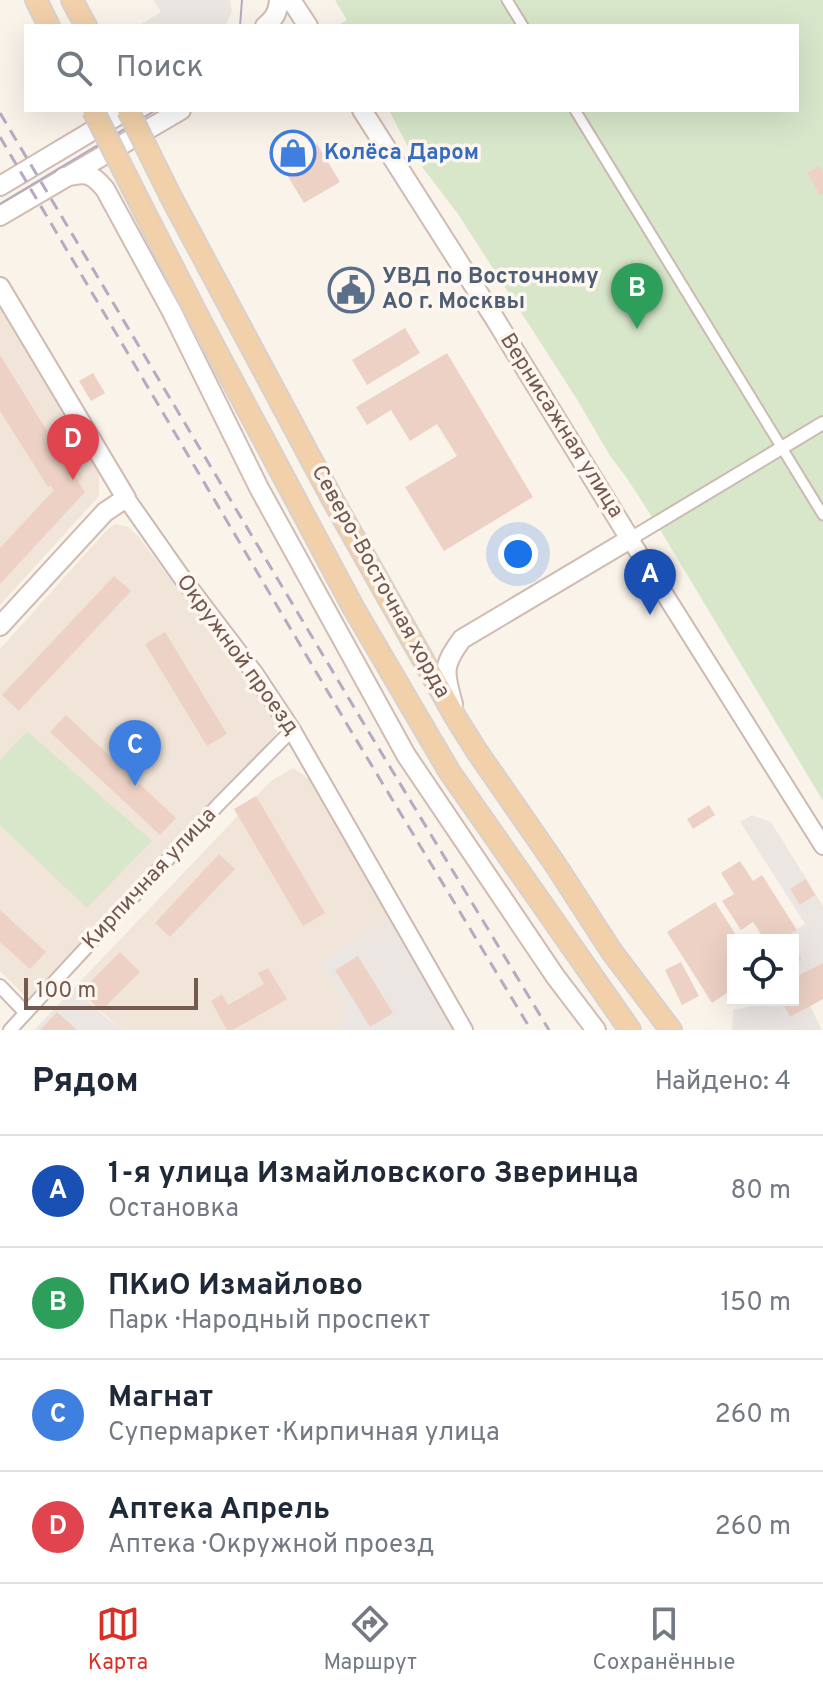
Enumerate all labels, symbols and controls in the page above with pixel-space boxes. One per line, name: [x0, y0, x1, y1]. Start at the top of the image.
search box: [24, 24, 799, 112]
icon: search: [52, 46, 96, 90]
text: Поиск: [116, 50, 204, 87]
shop icon: Колёса Даром: [269, 129, 317, 177]
place label: Колёса Даром: [324, 140, 479, 167]
pin: B: [611, 263, 663, 329]
place label: УВД по Восточному АО г. Москвы: [382, 264, 599, 316]
public building icon: УВД по Восточному АО г. Москвы: [327, 266, 375, 314]
street label: Вернисажная улица: [493, 329, 629, 523]
pin: D: [47, 414, 99, 480]
street label: Северо-Восточная хорда: [305, 461, 455, 703]
your location: [498, 534, 538, 574]
pin: A: [624, 549, 676, 615]
street label: Окружной проезд: [170, 569, 304, 741]
pin: C: [109, 720, 161, 786]
street label: Кирпичная улица: [77, 802, 223, 956]
map controls: [727, 934, 799, 1006]
button: locate: [727, 934, 799, 1006]
scale bar: [24, 974, 198, 1010]
text: 100 m: [36, 978, 96, 1005]
text: Рядом: [32, 1061, 139, 1104]
text: Найдено: 4: [655, 1066, 791, 1099]
text: 1-я улица Измайловского Зверинца: [108, 1156, 639, 1193]
text: A: [49, 1175, 67, 1208]
text: 80 m: [731, 1175, 791, 1208]
text: Остановка: [108, 1193, 239, 1226]
text: ПКиО Измайлово: [108, 1268, 363, 1305]
text: B: [49, 1287, 67, 1320]
text: 150 m: [720, 1287, 791, 1320]
text: Парк · Народный проспект: [108, 1305, 430, 1338]
text: Магнат: [108, 1380, 213, 1417]
text: C: [50, 1399, 66, 1432]
text: 260 m: [715, 1399, 791, 1432]
text: Супермаркет · Кирпичная улица: [108, 1417, 500, 1450]
text: Аптека Апрель: [108, 1492, 330, 1529]
text: D: [49, 1511, 67, 1544]
text: 260 m: [715, 1511, 791, 1544]
text: Аптека · Окружной проезд: [108, 1529, 434, 1562]
tab: Карта: [88, 1602, 148, 1677]
tab: Маршрут: [323, 1602, 417, 1677]
tab: Сохранённые: [593, 1602, 735, 1677]

